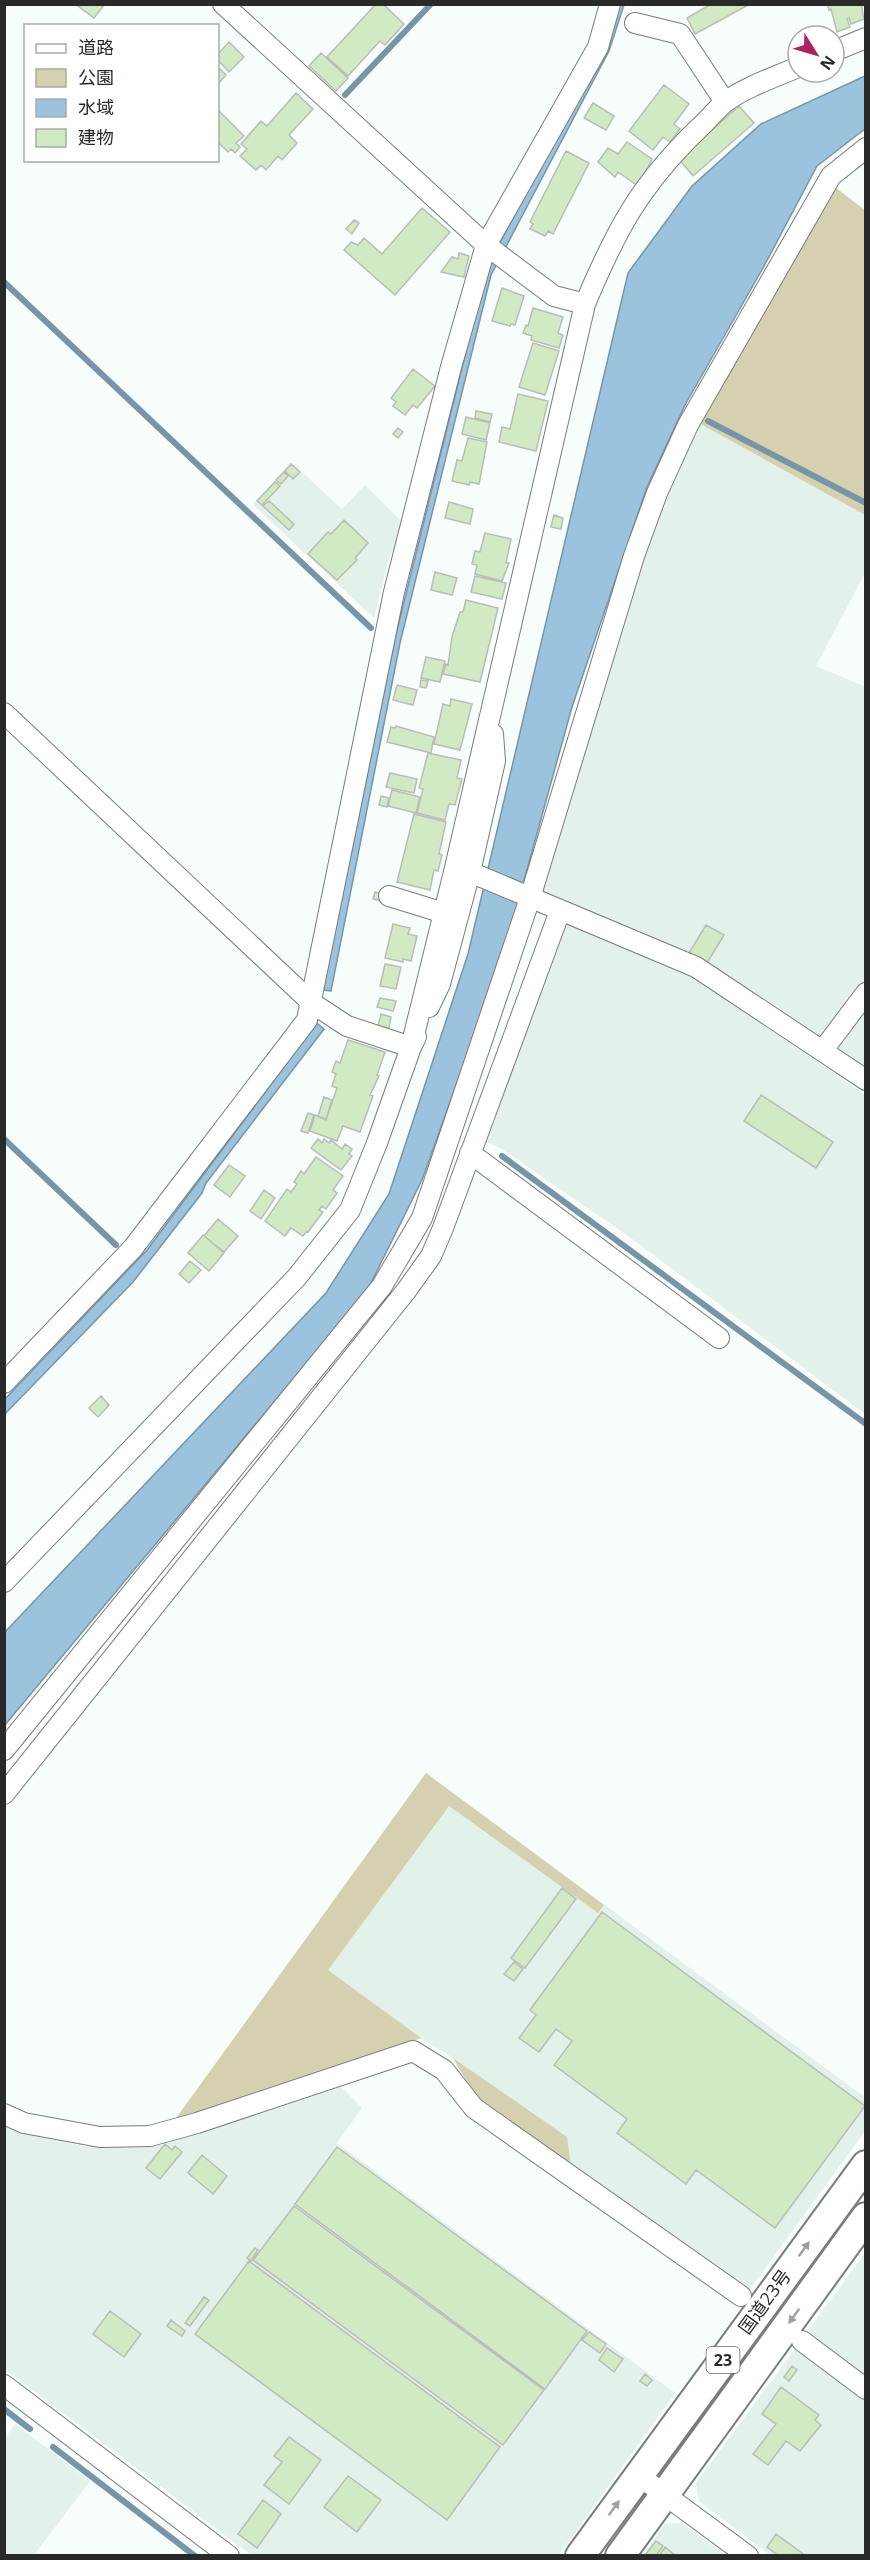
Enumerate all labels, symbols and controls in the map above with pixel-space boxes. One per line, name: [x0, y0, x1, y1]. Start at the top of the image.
legend: [24, 24, 219, 162]
north arrow: [786, 24, 846, 84]
text: 道路: [78, 35, 114, 59]
text: N: [815, 51, 841, 75]
text: 公園: [78, 65, 114, 89]
text: 水域: [78, 95, 114, 119]
text: 建物: [78, 125, 114, 149]
one-way arrow: [798, 2242, 810, 2258]
street label: 国道23号: [733, 2264, 796, 2339]
one-way arrow: [789, 2308, 801, 2323]
road number: 23: [706, 2347, 740, 2373]
one-way arrow: [608, 2501, 620, 2517]

